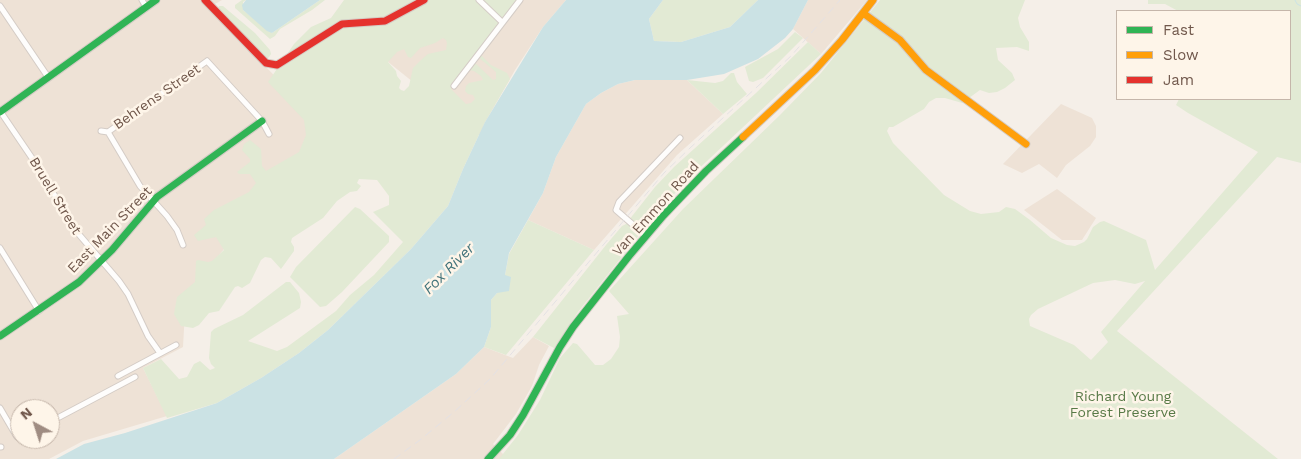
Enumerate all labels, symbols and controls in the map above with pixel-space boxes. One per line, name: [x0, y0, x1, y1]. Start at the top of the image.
legend: [1116, 10, 1291, 100]
text: Fast: [1163, 21, 1194, 39]
text: Slow: [1163, 46, 1199, 64]
street label: Behrens Street: [110, 61, 204, 133]
text: Jam: [1163, 71, 1194, 89]
street label: Bruell Street: [25, 154, 85, 238]
street label: Van Emmon Road: [609, 158, 703, 260]
street label: East Main Street: [64, 183, 156, 277]
water label: Fox River: [420, 240, 478, 298]
park label: Richard Young Forest Preserve: [1070, 389, 1176, 422]
north arrow: [10, 399, 60, 449]
text: N: [17, 404, 35, 423]

